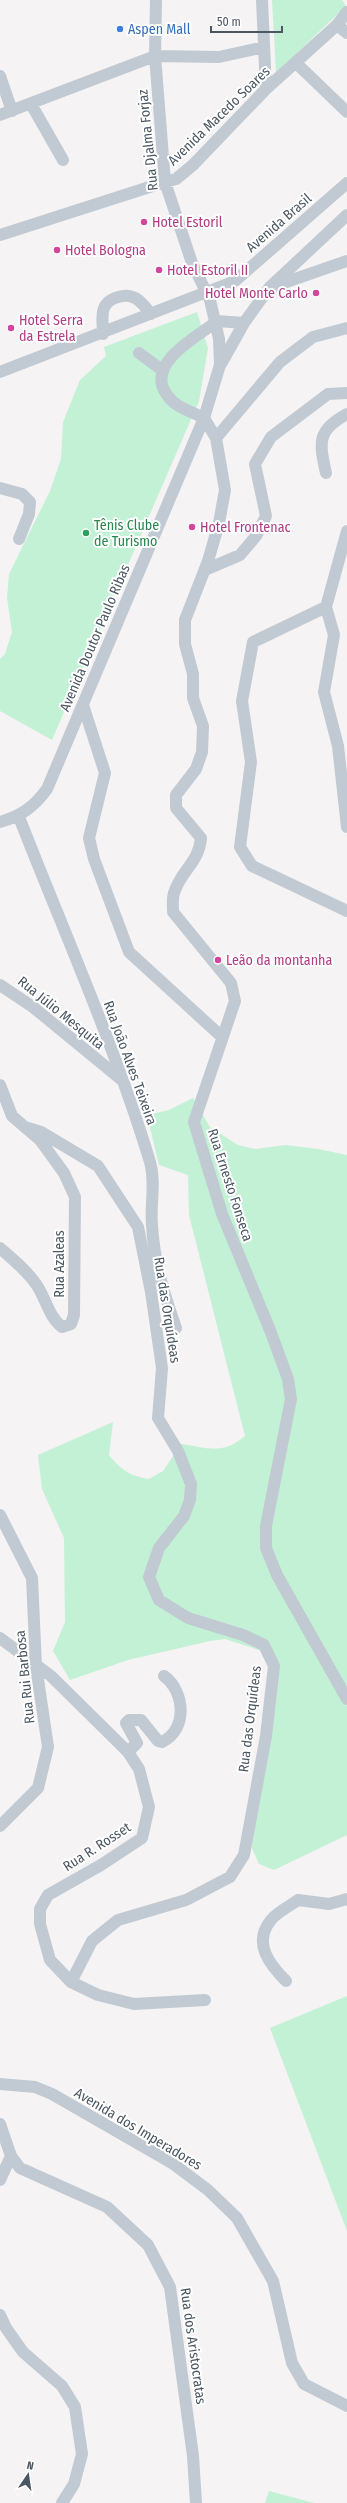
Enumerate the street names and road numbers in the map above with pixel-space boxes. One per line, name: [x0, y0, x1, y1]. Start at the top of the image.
street label: Avenida Macedo Soares: [165, 63, 273, 169]
street label: Rua Djalma Forjaz: [134, 88, 162, 191]
street label: Avenida Brasil: [243, 190, 315, 256]
street label: Avenida Doutor Paulo Ribas: [56, 562, 134, 714]
street label: Rua Júlio Mesquita: [14, 973, 108, 1053]
street label: Rua João Alves Teixeira: [100, 999, 160, 1128]
street label: Rua Ernesto Fonseca: [204, 1126, 256, 1244]
street label: Rua Azaleas: [51, 1230, 68, 1298]
street label: Rua das Orquídeas: [150, 1256, 184, 1364]
street label: Rua Rui Barbosa: [12, 1629, 38, 1725]
street label: Rua das Orquídeas: [235, 1665, 265, 1773]
street label: Rua R. Rosset: [60, 1819, 134, 1875]
street label: Avenida dos Imperadores: [71, 2084, 205, 2174]
street label: Rua dos Aristocratas: [176, 2287, 210, 2405]

